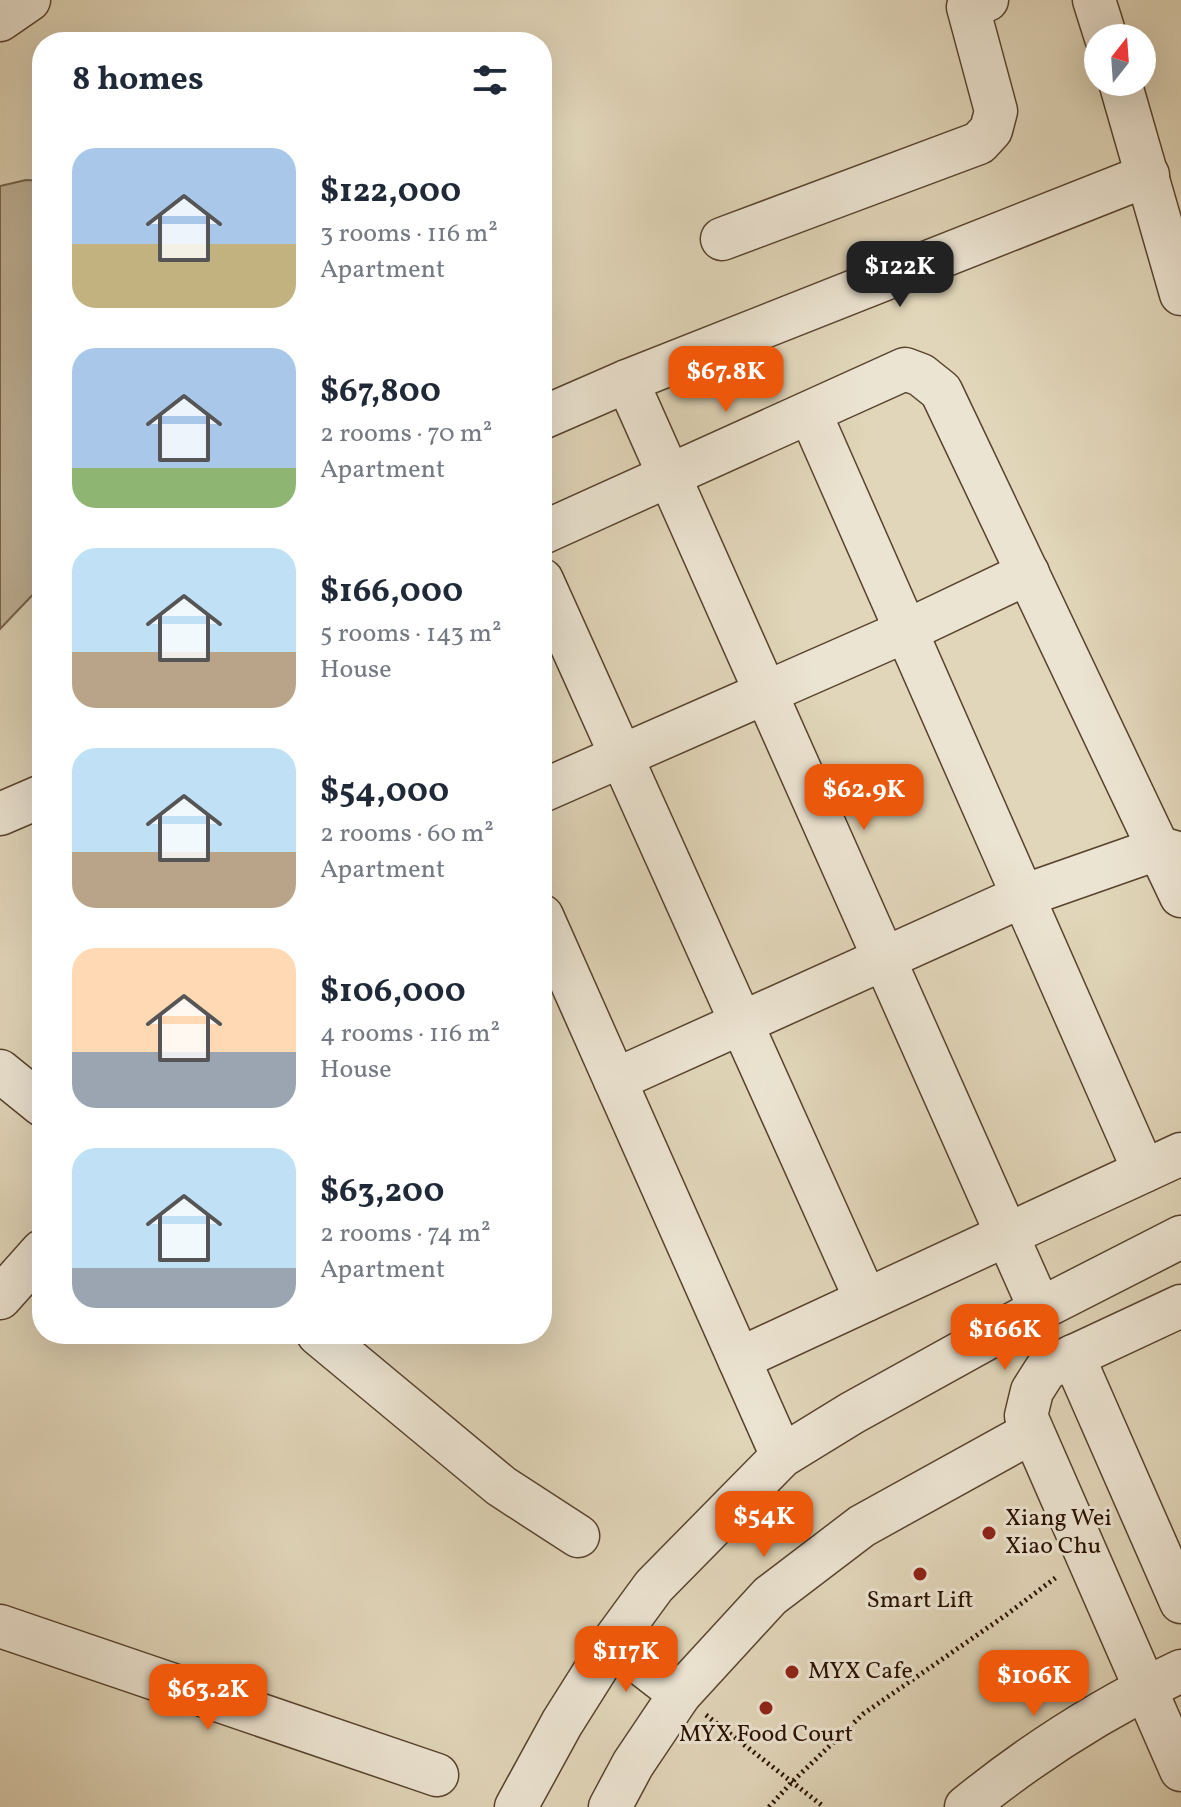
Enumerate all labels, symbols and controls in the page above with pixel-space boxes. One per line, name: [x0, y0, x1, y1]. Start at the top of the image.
north arrow: [1084, 24, 1156, 96]
map controls: [1084, 24, 1156, 96]
text: 8 homes: [72, 57, 204, 104]
icon: filters: [468, 58, 512, 102]
text: $122,000: [320, 169, 461, 216]
icon: home: [136, 180, 232, 276]
text: 3 rooms · 116 m²: [320, 216, 498, 252]
pin: $122K: [844, 241, 956, 309]
text: $122K: [865, 249, 935, 285]
text: Apartment: [320, 252, 445, 288]
pin: $67.8K: [661, 346, 791, 414]
text: $67.8K: [687, 354, 766, 390]
text: $67,800: [320, 369, 441, 416]
icon: home: [136, 380, 232, 476]
text: 2 rooms · 70 m²: [320, 416, 492, 452]
text: Apartment: [320, 452, 445, 488]
text: $166,000: [320, 569, 463, 616]
icon: home: [136, 580, 232, 676]
text: 5 rooms · 143 m²: [320, 616, 502, 652]
text: House: [320, 652, 392, 688]
pin: $62.9K: [799, 764, 929, 832]
text: $54,000: [320, 769, 449, 816]
text: $62.9K: [823, 772, 905, 808]
icon: home: [136, 780, 232, 876]
text: 2 rooms · 60 m²: [320, 816, 494, 852]
text: Apartment: [320, 852, 445, 888]
text: $106,000: [320, 969, 466, 1016]
icon: home: [136, 980, 232, 1076]
text: 4 rooms · 116 m²: [320, 1016, 500, 1052]
text: House: [320, 1052, 392, 1088]
text: $63,200: [320, 1169, 444, 1216]
icon: home: [136, 1180, 232, 1276]
text: 2 rooms · 74 m²: [320, 1216, 491, 1252]
text: Apartment: [320, 1252, 445, 1288]
pin: $166K: [949, 1304, 1061, 1372]
text: $166K: [969, 1312, 1041, 1348]
pin: $54K: [717, 1491, 811, 1559]
text: $54K: [733, 1499, 795, 1535]
place label: Xiang Wei Xiao Chu: [1005, 1502, 1112, 1564]
marker: Xiang Wei Xiao Chu: [980, 1524, 998, 1542]
marker: Smart Lift: [911, 1565, 929, 1583]
place label: Smart Lift: [867, 1584, 973, 1618]
pin: $117K: [570, 1626, 682, 1694]
text: $117K: [593, 1634, 659, 1670]
pin: $106K: [978, 1650, 1090, 1718]
place label: MYX Cafe: [808, 1655, 913, 1689]
text: $106K: [997, 1658, 1071, 1694]
marker: MYX Cafe: [783, 1663, 801, 1681]
pin: $63.2K: [143, 1664, 273, 1732]
text: $63.2K: [167, 1672, 249, 1708]
marker: MYX Food Court: [757, 1699, 775, 1717]
place label: MYX Food Court: [679, 1718, 853, 1752]

